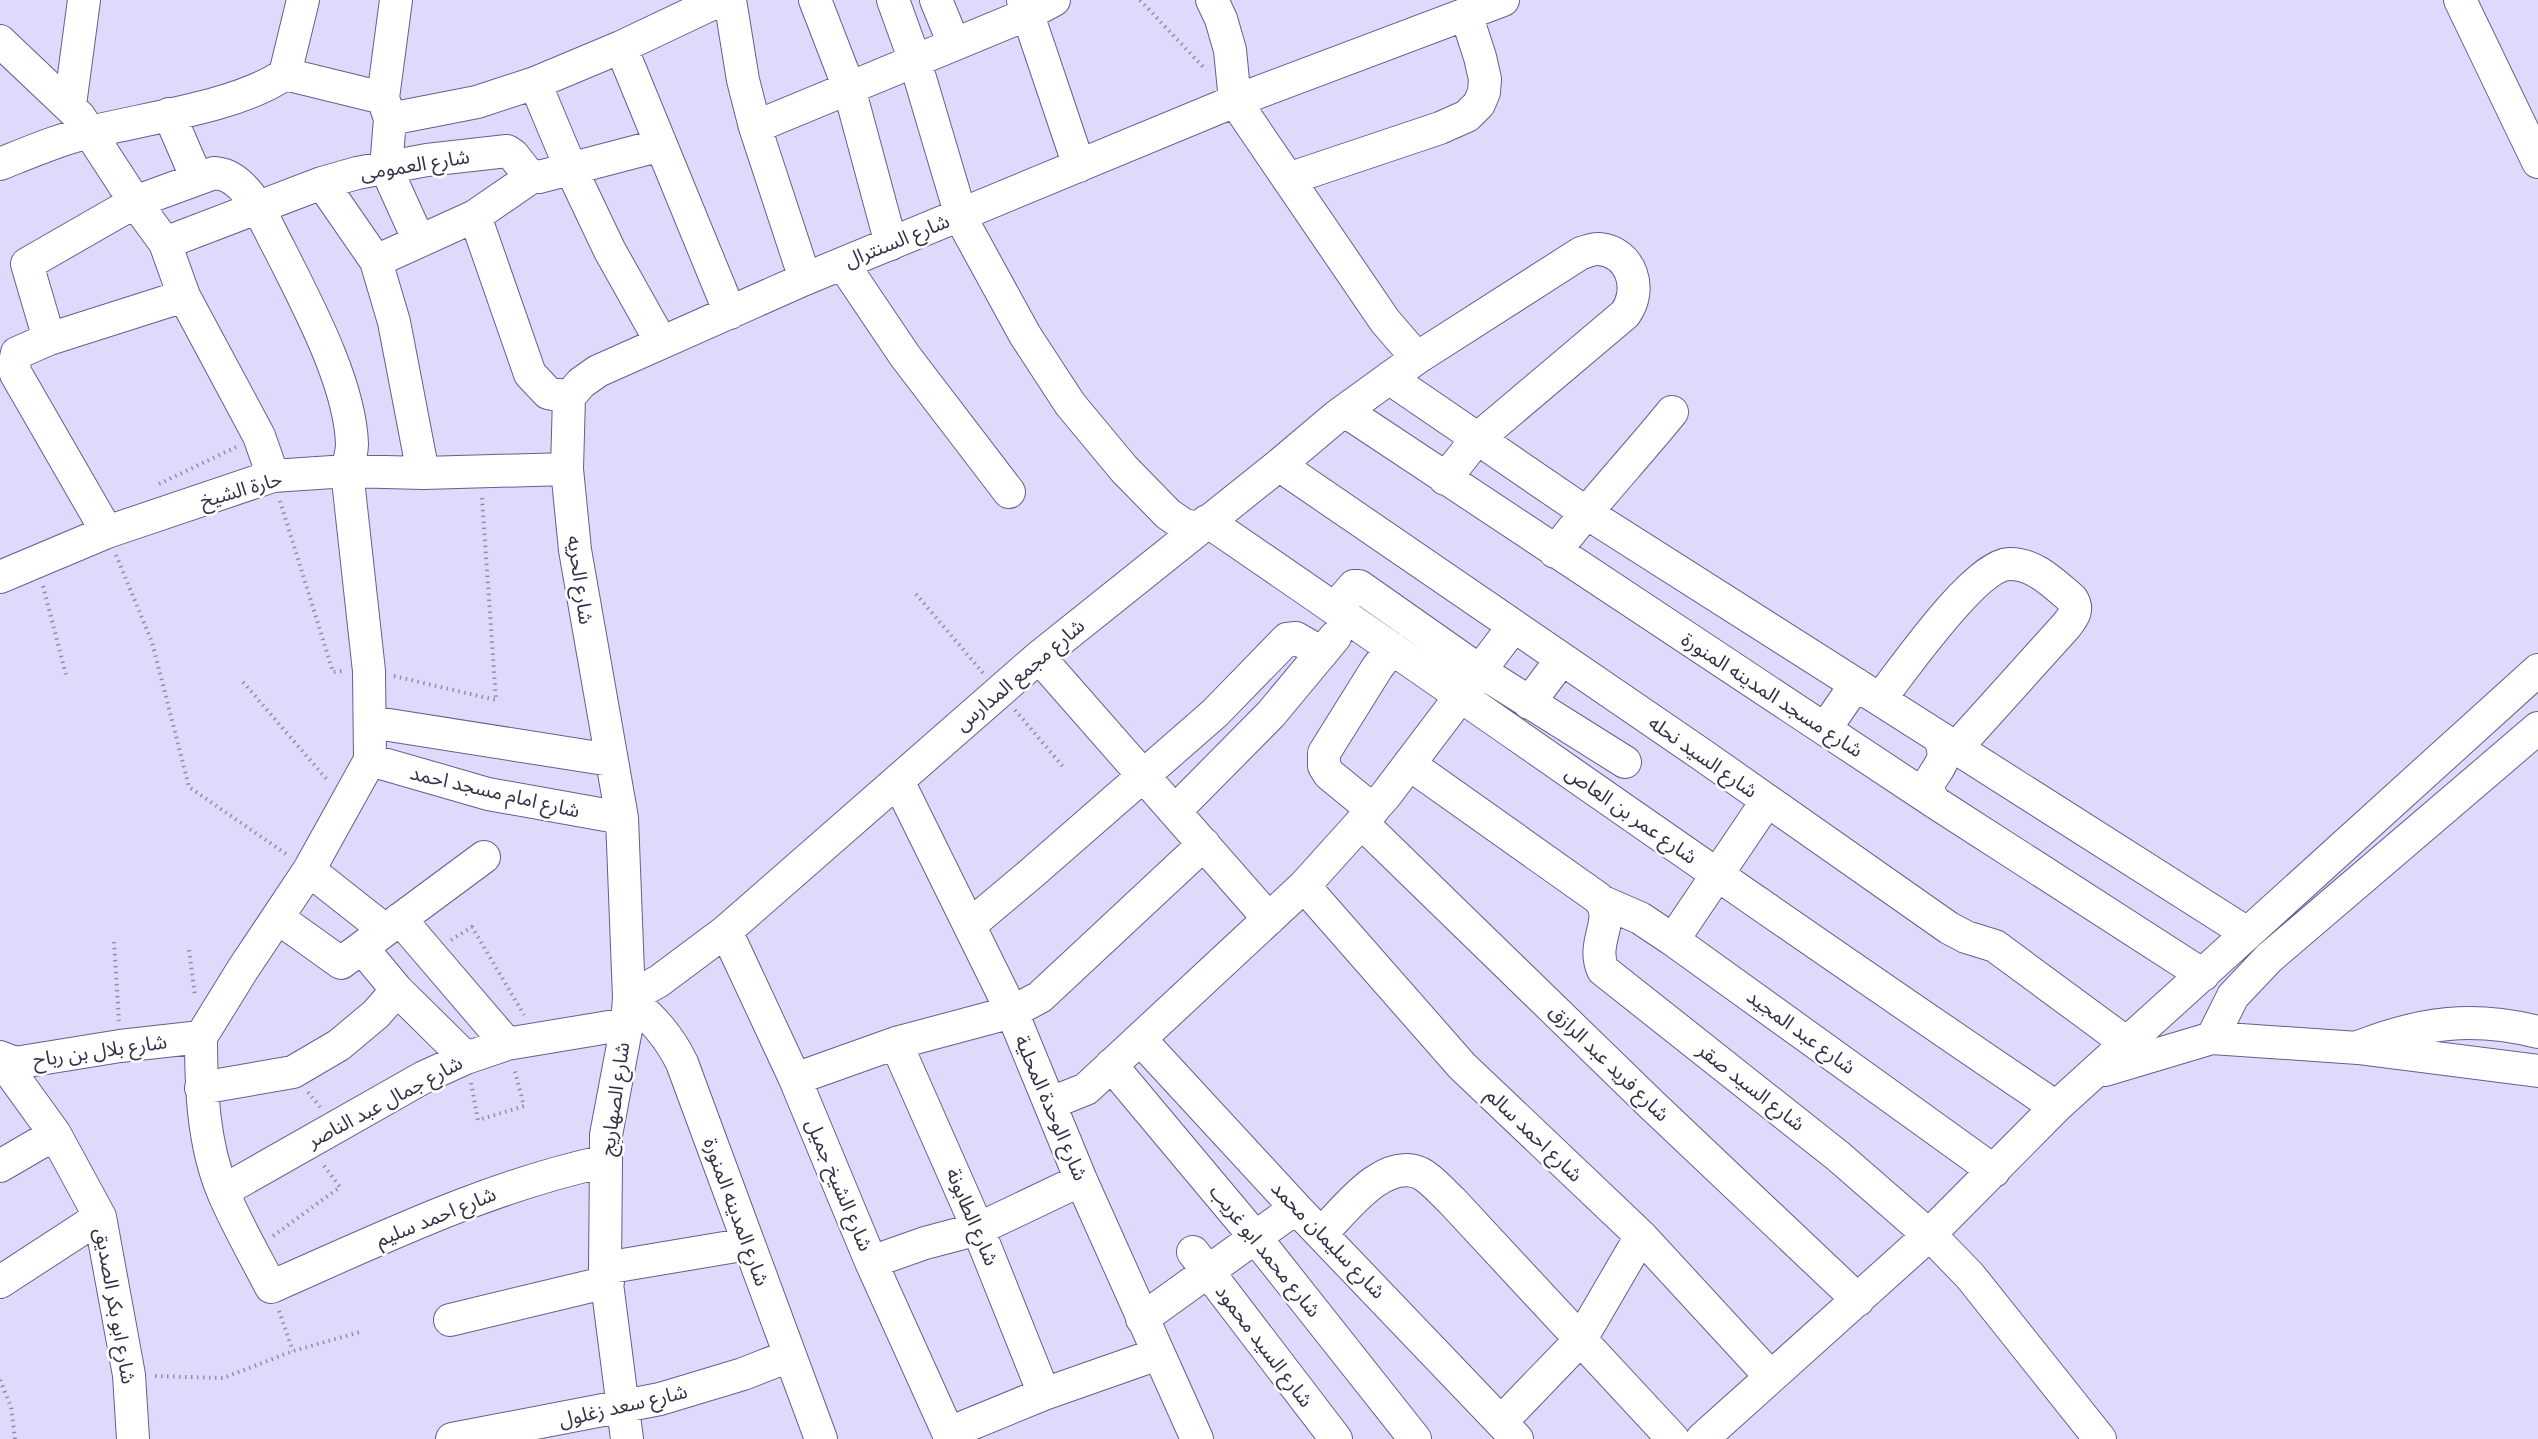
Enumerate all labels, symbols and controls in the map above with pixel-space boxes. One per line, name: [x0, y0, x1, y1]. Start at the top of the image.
street label: شارع العمومى: [359, 145, 472, 188]
street label: شارع السنترال: [841, 210, 954, 275]
street label: حارة الشيخ: [197, 467, 286, 516]
street label: شارع الحريه: [559, 534, 598, 626]
street label: شارع مجمع المدارس: [951, 614, 1091, 738]
street label: شارع مسجد المدينه المنورة: [1675, 628, 1867, 765]
street label: شارع السيد نحله: [1643, 711, 1762, 805]
street label: شارع امام مسجد احمد: [407, 761, 582, 826]
street label: شارع عمر بن العاص: [1559, 761, 1701, 871]
street label: شارع عبد المجيد: [1741, 985, 1860, 1081]
street label: شارع فريد عبد الرازق: [1542, 1000, 1674, 1128]
street label: شارع بلال بن رباح: [31, 1030, 169, 1075]
street label: شارع الوحدة المحلية: [1007, 1032, 1092, 1185]
street label: شارع السيد صقر: [1690, 1037, 1809, 1138]
street label: شارع الصهاريج: [596, 1041, 637, 1158]
street label: شارع جمال عبد الناصر: [303, 1051, 468, 1156]
street label: شارع احمد سالم: [1479, 1083, 1587, 1189]
street label: شارع الشيخ جميل: [798, 1115, 877, 1256]
street label: شارع المدينه المنورة: [696, 1135, 773, 1290]
street label: شارع الطابونة: [938, 1165, 1003, 1270]
street label: شارع سليمان محمد: [1264, 1177, 1390, 1306]
street label: شارع محمد ابو غريب: [1202, 1180, 1325, 1324]
street label: شارع احمد سليم: [373, 1182, 501, 1254]
street label: شارع ابو بكر الصديق: [87, 1226, 140, 1386]
street label: شارع السيد محمود: [1208, 1280, 1318, 1414]
street label: شارع سعد زغلول: [556, 1380, 690, 1435]

